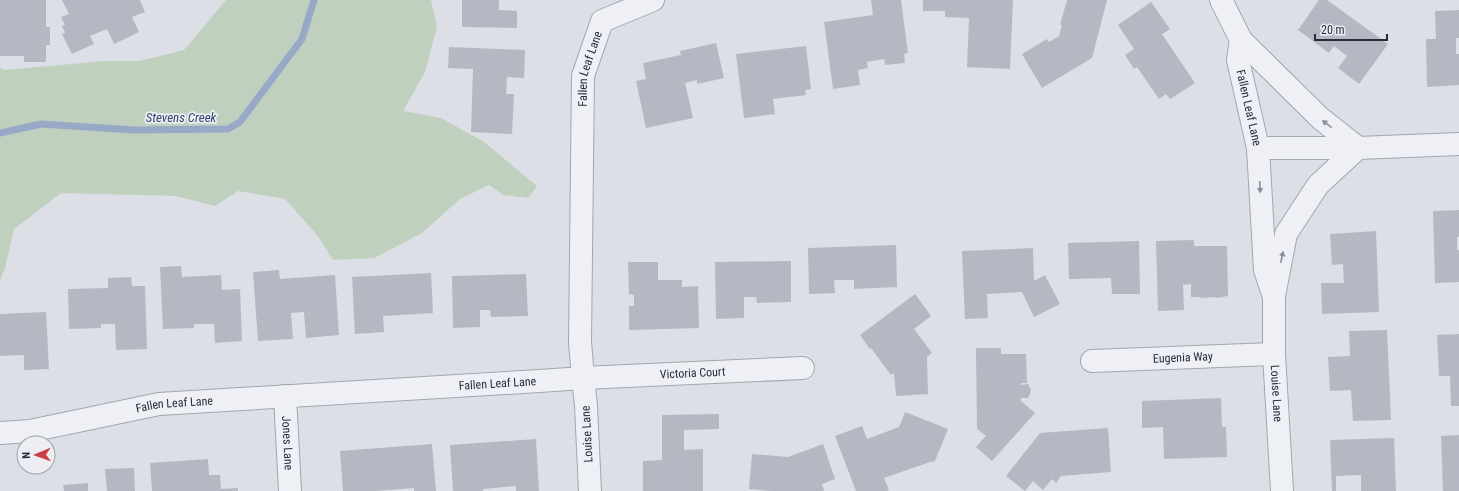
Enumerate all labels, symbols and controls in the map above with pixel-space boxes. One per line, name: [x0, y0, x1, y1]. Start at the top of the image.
scale bar: [1315, 16, 1387, 42]
text: 20 m: [1321, 23, 1345, 37]
street label: Fallen Leaf Lane: [576, 29, 605, 107]
street label: Fallen Leaf Lane: [1233, 68, 1264, 148]
water label: Stevens Creek: [146, 110, 217, 125]
one-way arrow: [1322, 120, 1333, 128]
one-way arrow: [1256, 181, 1263, 193]
one-way arrow: [1279, 251, 1285, 263]
street label: Eugenia Way: [1153, 349, 1213, 366]
street label: Louise Lane: [1268, 364, 1285, 423]
street label: Victoria Court: [660, 365, 726, 381]
street label: Fallen Leaf Lane: [458, 374, 537, 393]
street label: Fallen Leaf Lane: [134, 394, 214, 416]
street label: Louise Lane: [578, 405, 595, 463]
street label: Jones Lane: [279, 415, 296, 471]
north arrow: [16, 435, 56, 475]
text: N: [20, 451, 33, 459]

